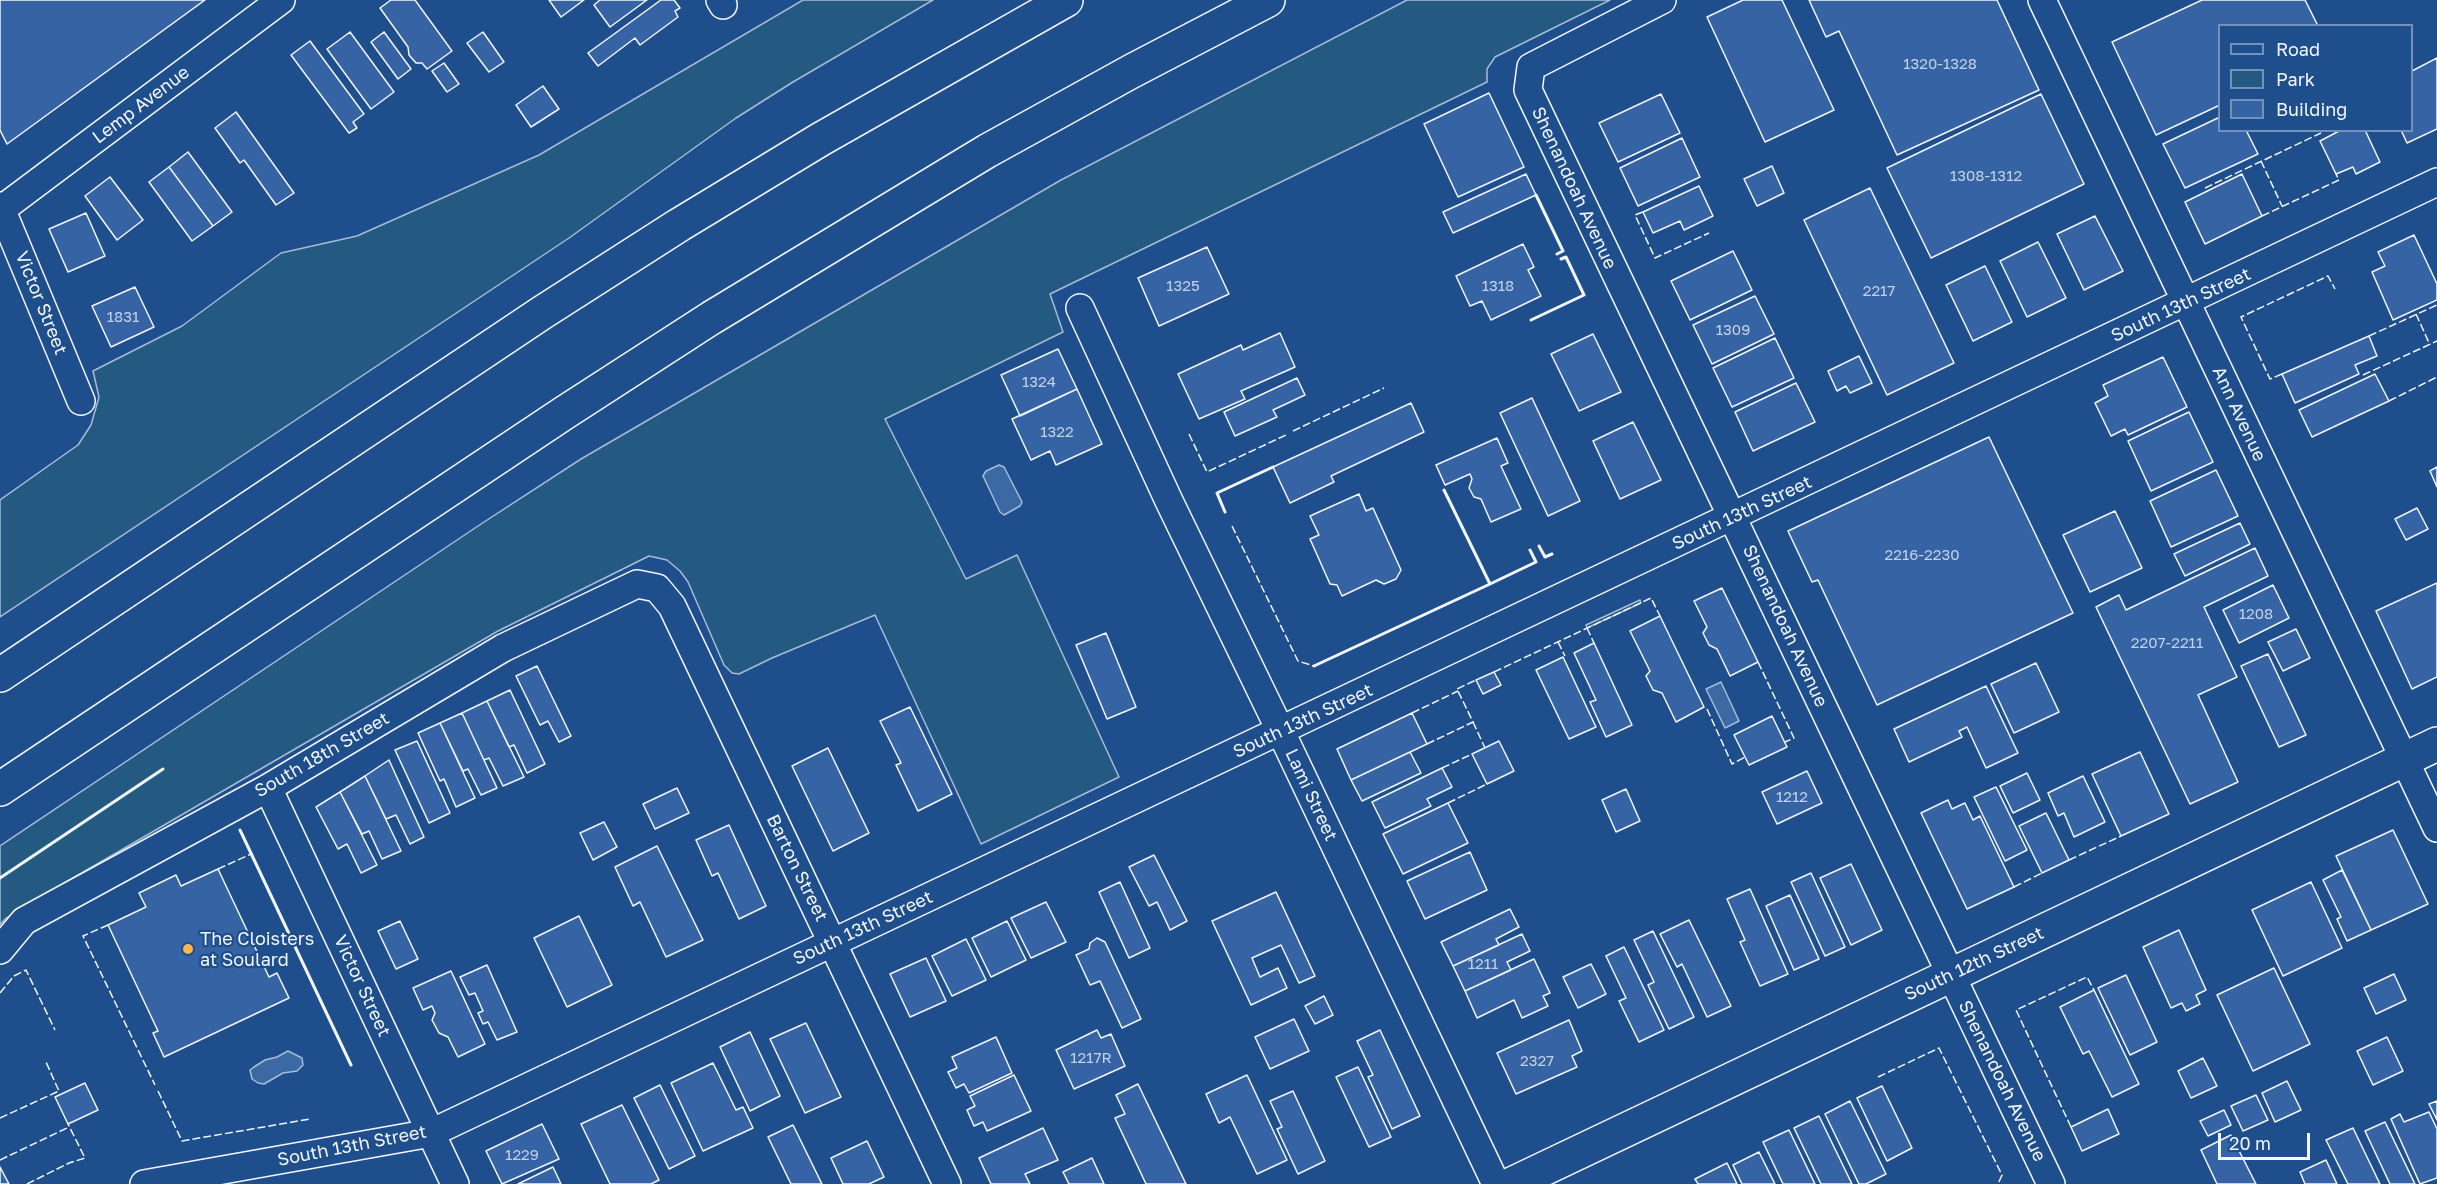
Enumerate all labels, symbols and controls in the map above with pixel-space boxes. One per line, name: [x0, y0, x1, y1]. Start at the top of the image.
legend: [2218, 24, 2413, 132]
text: Road: [2276, 38, 2320, 60]
house number: 1320-1328: [1903, 55, 1977, 73]
street label: Lemp Avenue: [88, 62, 194, 148]
text: Park: [2276, 68, 2315, 90]
text: Building: [2276, 98, 2347, 120]
street label: Shenandoah Avenue: [1527, 103, 1621, 273]
house number: 1308-1312: [1950, 167, 2022, 185]
street label: Victor Street: [10, 248, 72, 358]
street label: South 13th Street: [2108, 263, 2254, 347]
house number: 1325: [1166, 277, 1200, 295]
house number: 1318: [1482, 277, 1514, 295]
house number: 2217: [1863, 282, 1895, 300]
house number: 1831: [107, 308, 139, 326]
house number: 1309: [1716, 321, 1750, 339]
street label: Ann Avenue: [2208, 363, 2270, 465]
house number: 1324: [1022, 373, 1056, 391]
house number: 1322: [1040, 423, 1074, 441]
street label: South 13th Street: [1669, 471, 1815, 555]
street label: Shenandoah Avenue: [1738, 541, 1832, 711]
house number: 2216-2230: [1885, 546, 1959, 564]
house number: 1208: [2239, 605, 2273, 623]
house number: 2207-2211: [2131, 634, 2203, 652]
street label: South 13th Street: [1230, 679, 1376, 763]
street label: South 18th Street: [251, 708, 393, 802]
street label: Lami Street: [1280, 746, 1342, 844]
house number: 1212: [1776, 788, 1808, 806]
street label: Barton Street: [762, 811, 832, 925]
street label: South 13th Street: [790, 886, 936, 970]
street label: South 12th Street: [1901, 922, 2047, 1006]
place label: The Cloisters at Soulard: [200, 928, 314, 970]
street label: Victor Street: [329, 932, 395, 1040]
marker: The Cloisters at Soulard: [181, 942, 195, 956]
house number: 1211: [1468, 955, 1498, 973]
street label: Shenandoah Avenue: [1954, 997, 2050, 1165]
house number: 1217R: [1070, 1049, 1112, 1067]
house number: 2327: [1520, 1052, 1554, 1070]
street label: South 13th Street: [276, 1121, 428, 1171]
scale bar: [2221, 1121, 2312, 1159]
text: 20 m: [2229, 1132, 2271, 1154]
house number: 1229: [505, 1146, 539, 1164]

